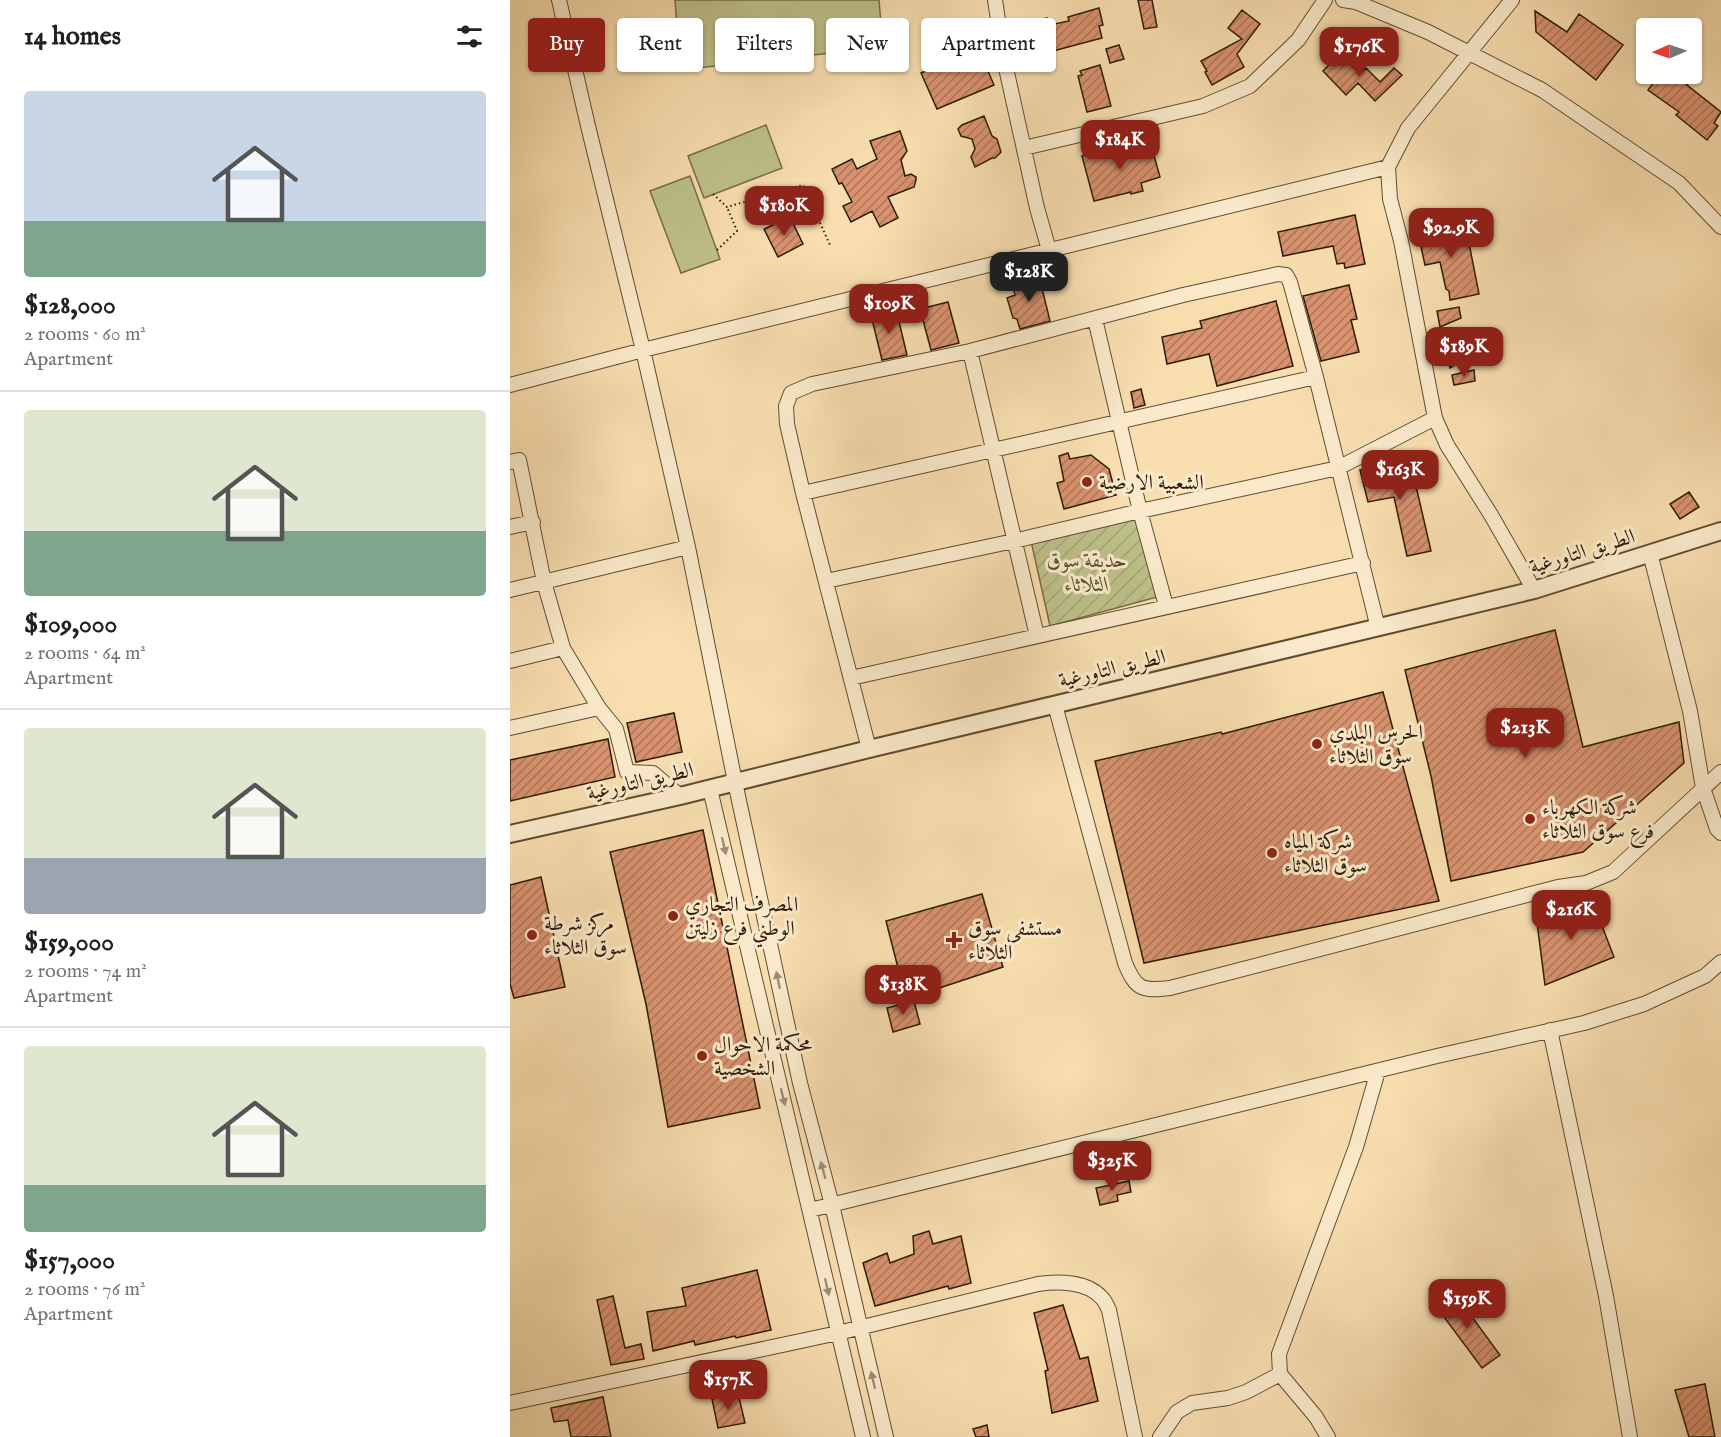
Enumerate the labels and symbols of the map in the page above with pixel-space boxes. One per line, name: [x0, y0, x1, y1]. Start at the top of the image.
north arrow: [1636, 18, 1702, 84]
pin: $176K: [1317, 27, 1401, 78]
pin: $184K: [1078, 120, 1162, 171]
pin: $180K: [742, 186, 826, 237]
pin: $92.9K: [1402, 208, 1500, 259]
pin: $128K: [987, 252, 1071, 303]
pin: $109K: [847, 284, 931, 335]
pin: $189K: [1422, 327, 1506, 378]
pin: $163K: [1358, 450, 1442, 501]
place label: الشعبية الارضية: [1099, 470, 1204, 497]
marker: الشعبية الارضية: [1080, 475, 1094, 489]
street label: الطريق التاورغية: [1526, 524, 1638, 581]
park label: حديقة سوق الثلاثاء: [1047, 548, 1127, 599]
street label: الطريق التاورغية: [1056, 644, 1168, 695]
pin: $213K: [1483, 708, 1567, 759]
place label: الحرس البلدي سوق الثلاثاء: [1329, 720, 1423, 771]
marker: الحرس البلدي سوق الثلاثاء: [1310, 737, 1324, 751]
street label: الطريق التاورغية: [584, 757, 696, 808]
place label: شركة الكهرباء فرع سوق الثلاثاء: [1542, 794, 1654, 849]
marker: شركة الكهرباء فرع سوق الثلاثاء: [1523, 812, 1537, 826]
place label: شركة المياه سوق الثلاثاء: [1284, 828, 1367, 880]
one-way arrow: [719, 837, 729, 855]
marker: شركة المياه سوق الثلاثاء: [1265, 846, 1279, 860]
pin: $216K: [1529, 890, 1613, 941]
place label: المصرف التجاري الوطني فرع زليتن: [685, 892, 798, 948]
marker: المصرف التجاري الوطني فرع زليتن: [666, 909, 680, 923]
place label: مركز شرطة سوق الثلاثاء: [544, 911, 627, 962]
place label: مستشفى سوق الثلاثاء: [968, 916, 1062, 967]
marker: مركز شرطة سوق الثلاثاء: [525, 928, 539, 942]
marker: مستشفى سوق الثلاثاء: [945, 931, 963, 949]
pin: $138K: [861, 965, 945, 1016]
one-way arrow: [773, 970, 782, 989]
place label: محكمة الاحوال الشخصية: [714, 1032, 812, 1083]
marker: محكمة الاحوال الشخصية: [695, 1049, 709, 1063]
one-way arrow: [778, 1088, 788, 1106]
pin: $325K: [1070, 1141, 1154, 1192]
one-way arrow: [817, 1161, 827, 1179]
one-way arrow: [823, 1278, 833, 1296]
pin: $159K: [1425, 1279, 1509, 1330]
pin: $157K: [686, 1360, 770, 1411]
one-way arrow: [868, 1371, 878, 1389]

